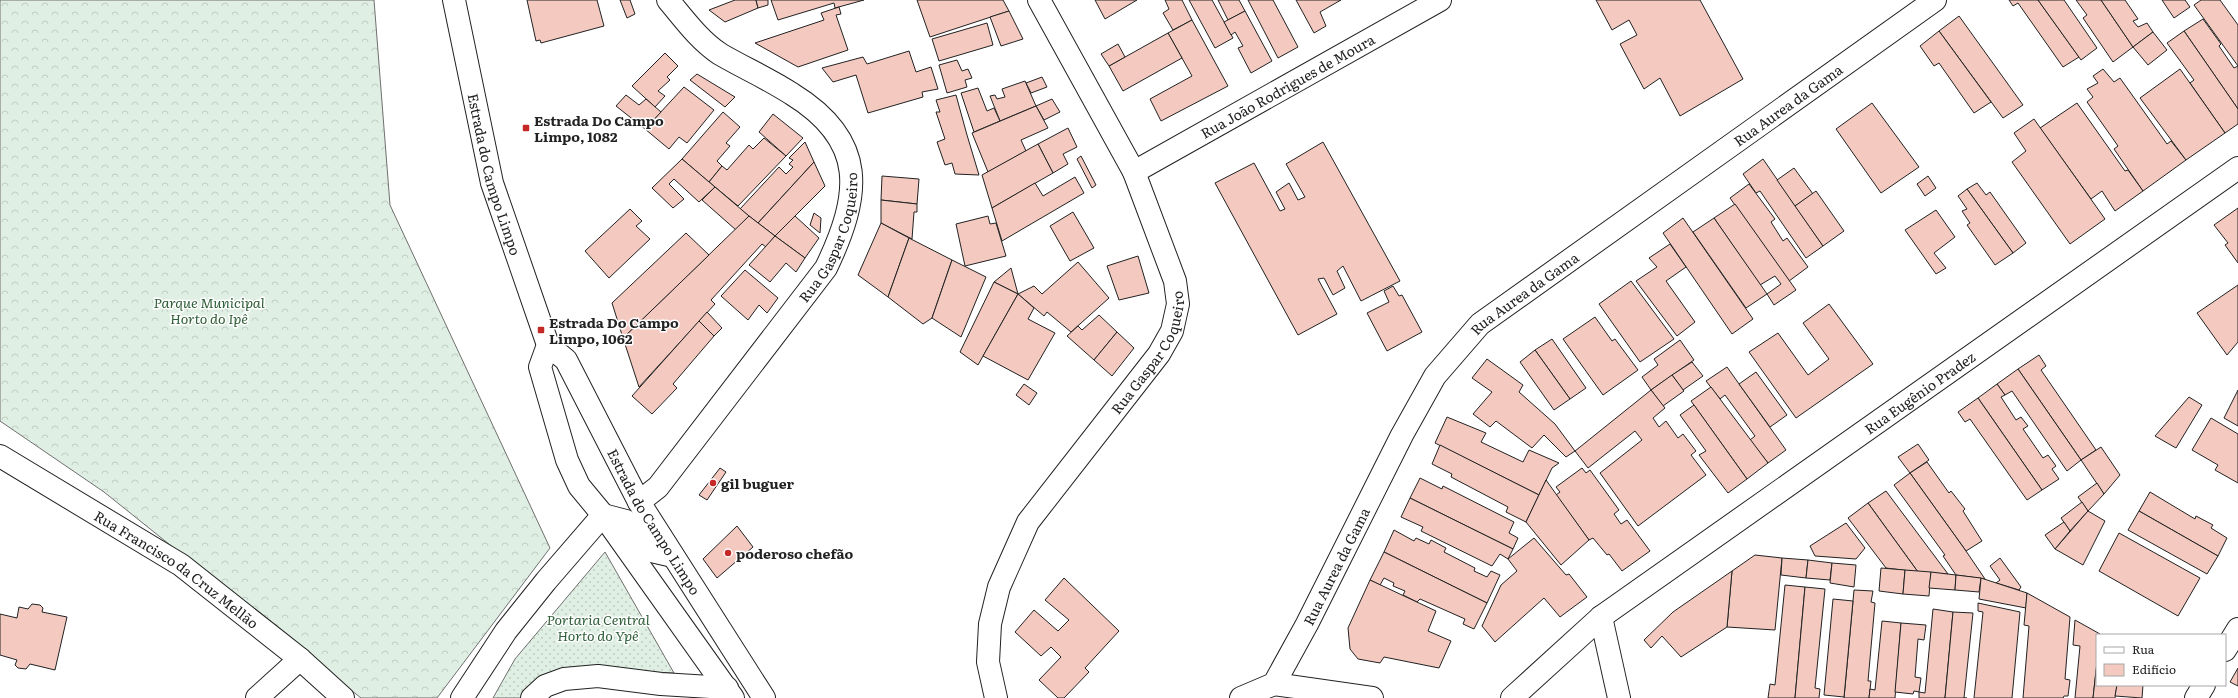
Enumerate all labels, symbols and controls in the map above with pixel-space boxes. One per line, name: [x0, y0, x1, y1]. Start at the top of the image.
street label: Rua João Rodrigues de Moura: [1197, 29, 1379, 143]
street label: Rua Aurea da Gama: [1729, 59, 1847, 151]
street label: Estrada do Campo Limpo: [464, 91, 526, 258]
place label: Estrada Do Campo Limpo, 1082: [534, 110, 664, 146]
marker: Estrada Do Campo Limpo, 1082: [521, 123, 531, 133]
street label: Rua Gaspar Coqueiro: [793, 172, 861, 306]
street label: Rua Aurea da Gama: [1465, 247, 1583, 339]
street label: Rua Gaspar Coqueiro: [1106, 290, 1188, 418]
park label: Parque Municipal Horto do Ipê: [153, 292, 265, 328]
place label: Estrada Do Campo Limpo, 1062: [549, 312, 679, 348]
marker: Estrada Do Campo Limpo, 1062: [536, 325, 546, 335]
street label: Rua Eugênio Pradez: [1860, 346, 1979, 438]
street label: Estrada do Campo Limpo: [603, 445, 706, 599]
place label: gil buguer: [721, 473, 794, 493]
marker: gil buguer: [708, 478, 718, 488]
street label: Rua Aurea da Gama: [1298, 503, 1374, 629]
street label: Rua Francisco da Cruz Mellão: [91, 505, 263, 633]
place label: poderoso chefão: [736, 543, 853, 563]
marker: poderoso chefão: [723, 548, 733, 558]
park label: Portaria Central Horto do Ypê: [546, 609, 650, 645]
legend: [2096, 634, 2226, 686]
text: Rua: [2132, 640, 2155, 658]
text: Edifício: [2132, 660, 2176, 678]

